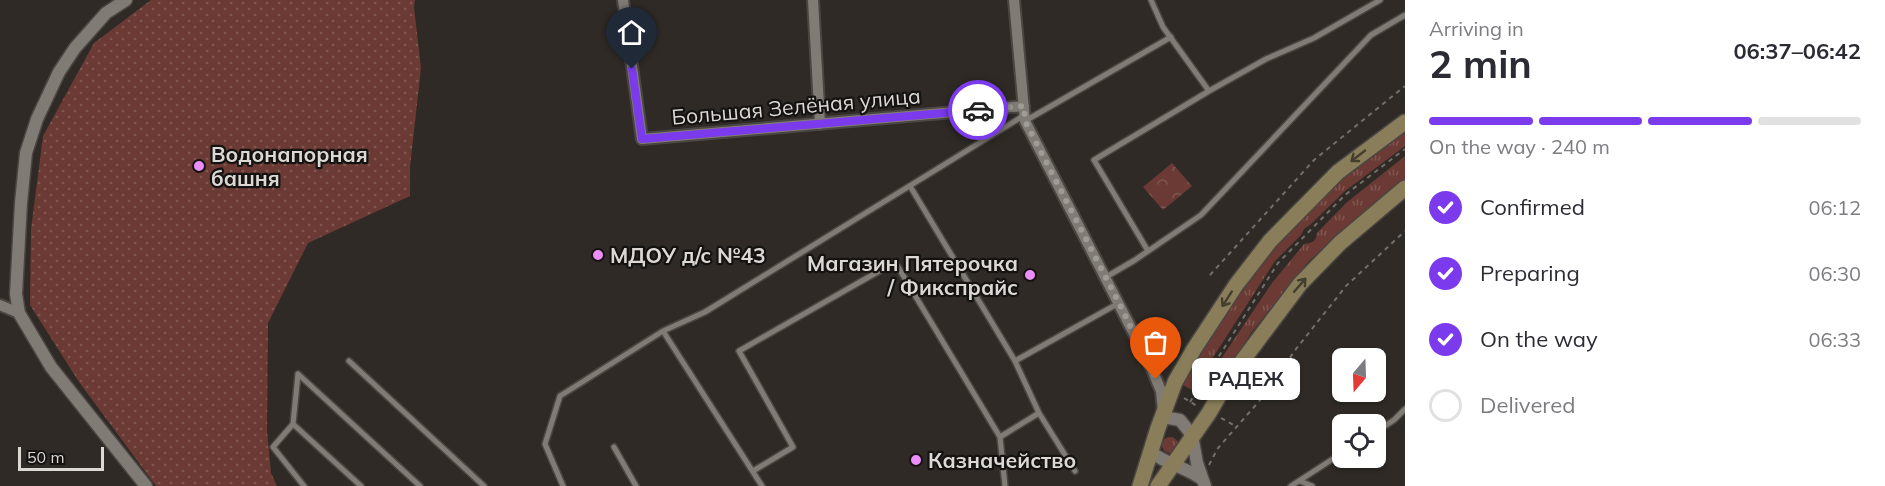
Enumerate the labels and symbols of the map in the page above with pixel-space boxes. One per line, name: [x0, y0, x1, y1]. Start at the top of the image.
pin: [606, 7, 657, 69]
courier: [948, 80, 1008, 140]
street label: Большая Зелёная улица: [670, 82, 922, 130]
place label: Водонапорная башня: [211, 141, 368, 191]
one-way arrow: [1350, 150, 1366, 163]
marker: Водонапорная башня: [192, 159, 206, 173]
place label: МДОУ д/с №43: [610, 242, 766, 268]
marker: МДОУ д/с №43: [591, 248, 605, 262]
place label: Магазин Пятерочка / Фикспрайс: [807, 250, 1018, 300]
marker: Магазин Пятерочка / Фикспрайс: [1023, 268, 1037, 282]
one-way arrow: [1293, 277, 1306, 293]
one-way arrow: [1220, 291, 1233, 308]
pin: [1130, 317, 1181, 379]
north arrow: [1332, 348, 1386, 402]
callout: РАДЕЖ: [1192, 358, 1300, 400]
scale bar: [18, 444, 104, 472]
place label: Казначейство: [928, 447, 1076, 473]
marker: Казначейство: [909, 453, 923, 467]

